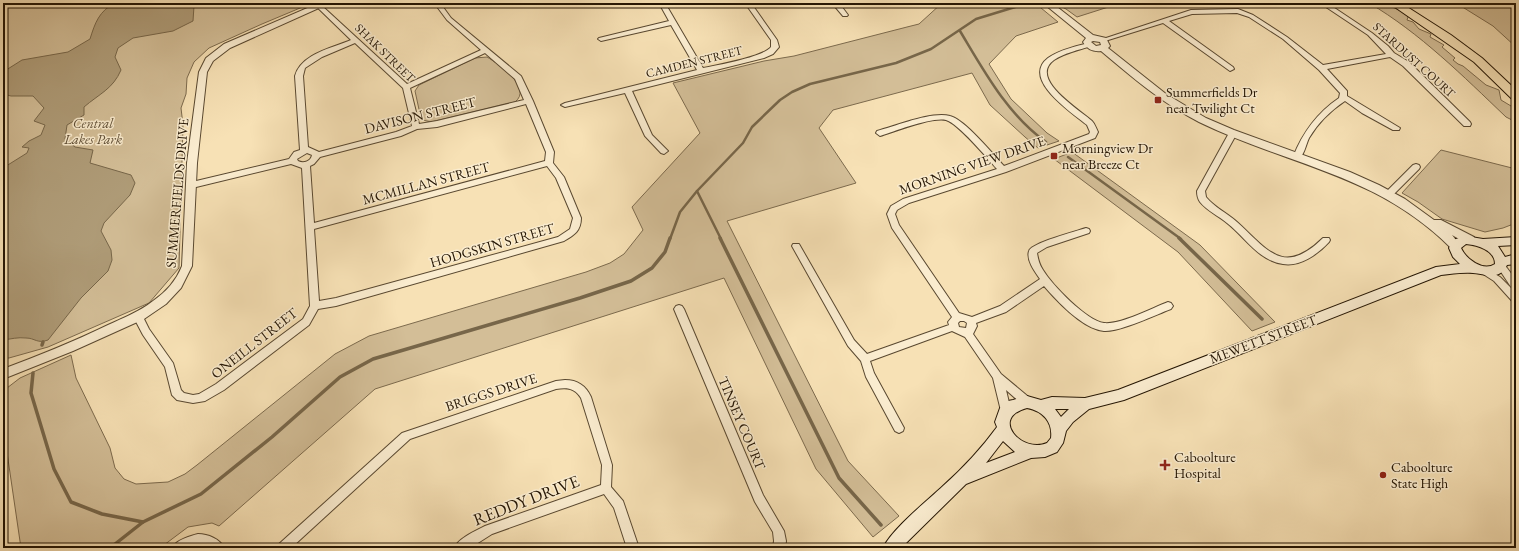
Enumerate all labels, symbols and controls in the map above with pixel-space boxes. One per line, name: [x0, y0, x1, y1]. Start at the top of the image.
street label: STARDUST COURT: [1370, 19, 1459, 102]
street label: SHAK STREET: [351, 20, 419, 86]
street label: CAMDEN STREET: [644, 42, 745, 82]
place label: Summerfields Dr near Twilight Ct: [1166, 83, 1258, 117]
street label: DAVISON STREET: [362, 92, 478, 138]
marker: Summerfields Dr near Twilight Ct: [1153, 95, 1163, 105]
park label: Central Lakes Park: [63, 114, 123, 148]
street label: SUMMERFIELDS DRIVE: [161, 117, 193, 269]
street label: MORNING VIEW DRIVE: [896, 131, 1048, 198]
place label: Morningview Dr near Breeze Ct: [1062, 139, 1153, 173]
marker: Morningview Dr near Breeze Ct: [1049, 151, 1059, 161]
street label: MCMILLAN STREET: [360, 157, 492, 209]
street label: HODGSKIN STREET: [428, 218, 557, 271]
street label: ONEILL STREET: [207, 303, 301, 382]
street label: MEWETT STREET: [1207, 310, 1320, 368]
street label: BRIGGS DRIVE: [443, 369, 539, 415]
street label: TINSEY COURT: [714, 374, 770, 473]
place label: Caboolture Hospital: [1174, 448, 1236, 482]
place label: Caboolture State High: [1391, 458, 1453, 492]
marker: Caboolture Hospital: [1159, 459, 1171, 471]
street label: REDDY DRIVE: [470, 470, 583, 530]
marker: Caboolture State High: [1378, 470, 1388, 480]

